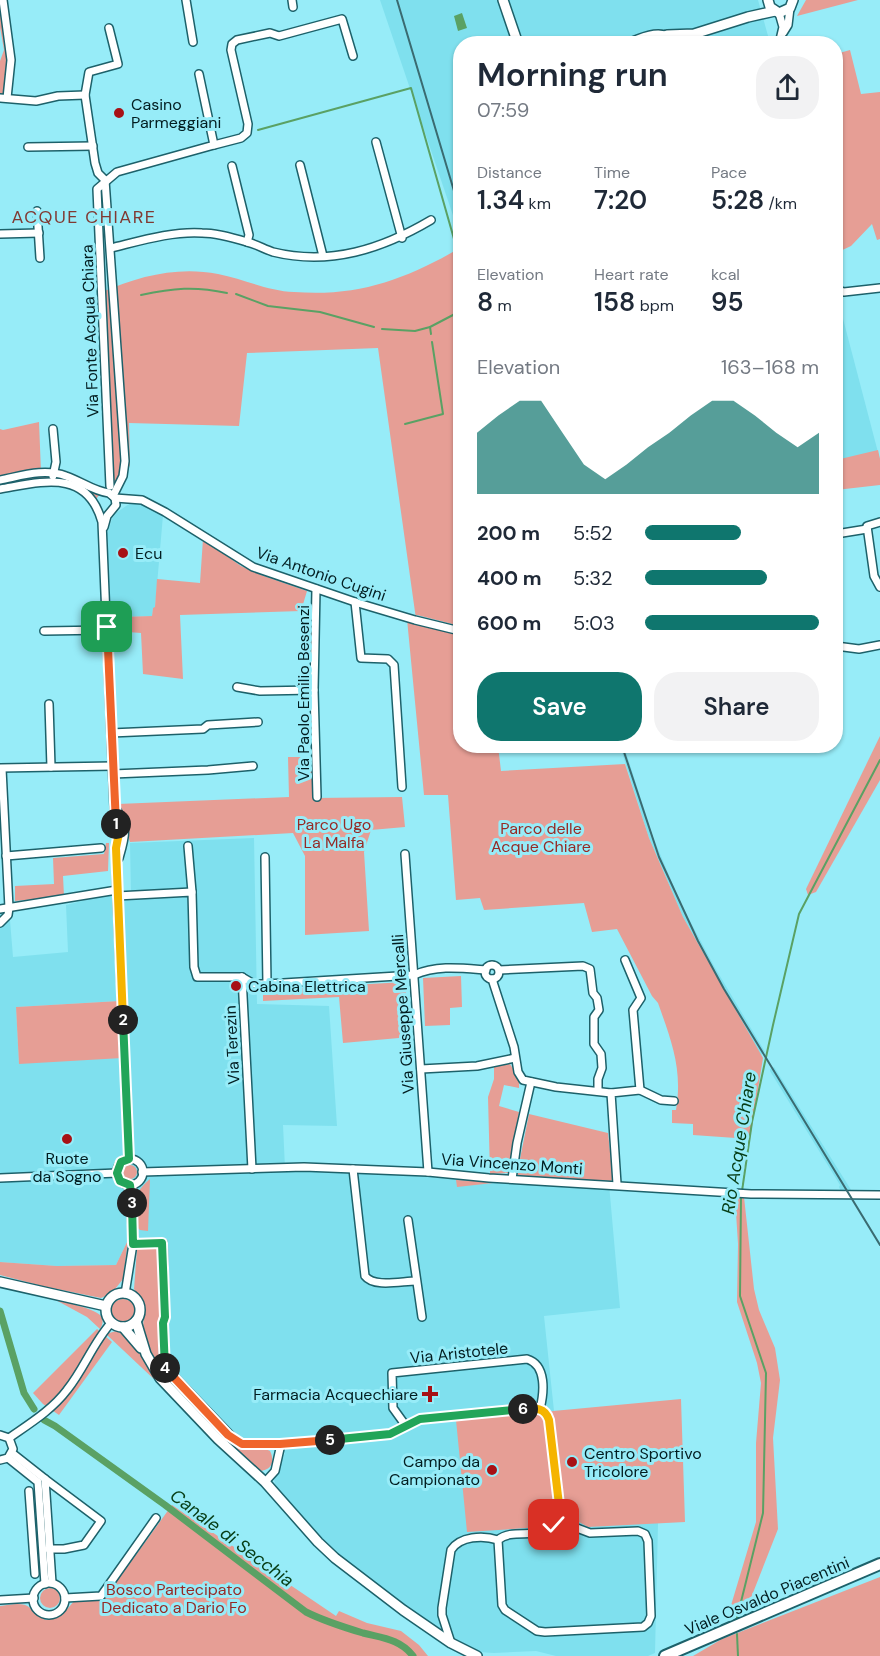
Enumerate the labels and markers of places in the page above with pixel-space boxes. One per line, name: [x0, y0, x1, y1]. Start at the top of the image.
place label: Casino Parmeggiani: [131, 94, 221, 133]
marker: Casino Parmeggiani: [112, 106, 126, 120]
place label: Ecu: [135, 543, 162, 564]
marker: Ecu: [116, 546, 130, 560]
pin: [81, 601, 132, 652]
pin: 1: [101, 809, 131, 839]
place label: Cabina Elettrica: [248, 976, 366, 997]
marker: Cabina Elettrica: [229, 979, 243, 993]
pin: 2: [108, 1005, 138, 1035]
marker: Ruote da Sogno: [60, 1132, 74, 1146]
place label: Ruote da Sogno: [32, 1148, 102, 1187]
pin: 3: [117, 1188, 147, 1218]
pin: 4: [150, 1353, 180, 1383]
place label: Farmacia Acquechiare: [253, 1384, 418, 1405]
marker: Farmacia Acquechiare: [423, 1387, 437, 1401]
pin: 6: [508, 1394, 538, 1424]
pin: 5: [315, 1425, 345, 1455]
place label: Centro Sportivo Tricolore: [584, 1443, 702, 1482]
place label: Campo da Campionato: [389, 1451, 480, 1490]
marker: Centro Sportivo Tricolore: [565, 1455, 579, 1469]
marker: Campo da Campionato: [485, 1463, 499, 1477]
pin: [528, 1499, 579, 1550]

